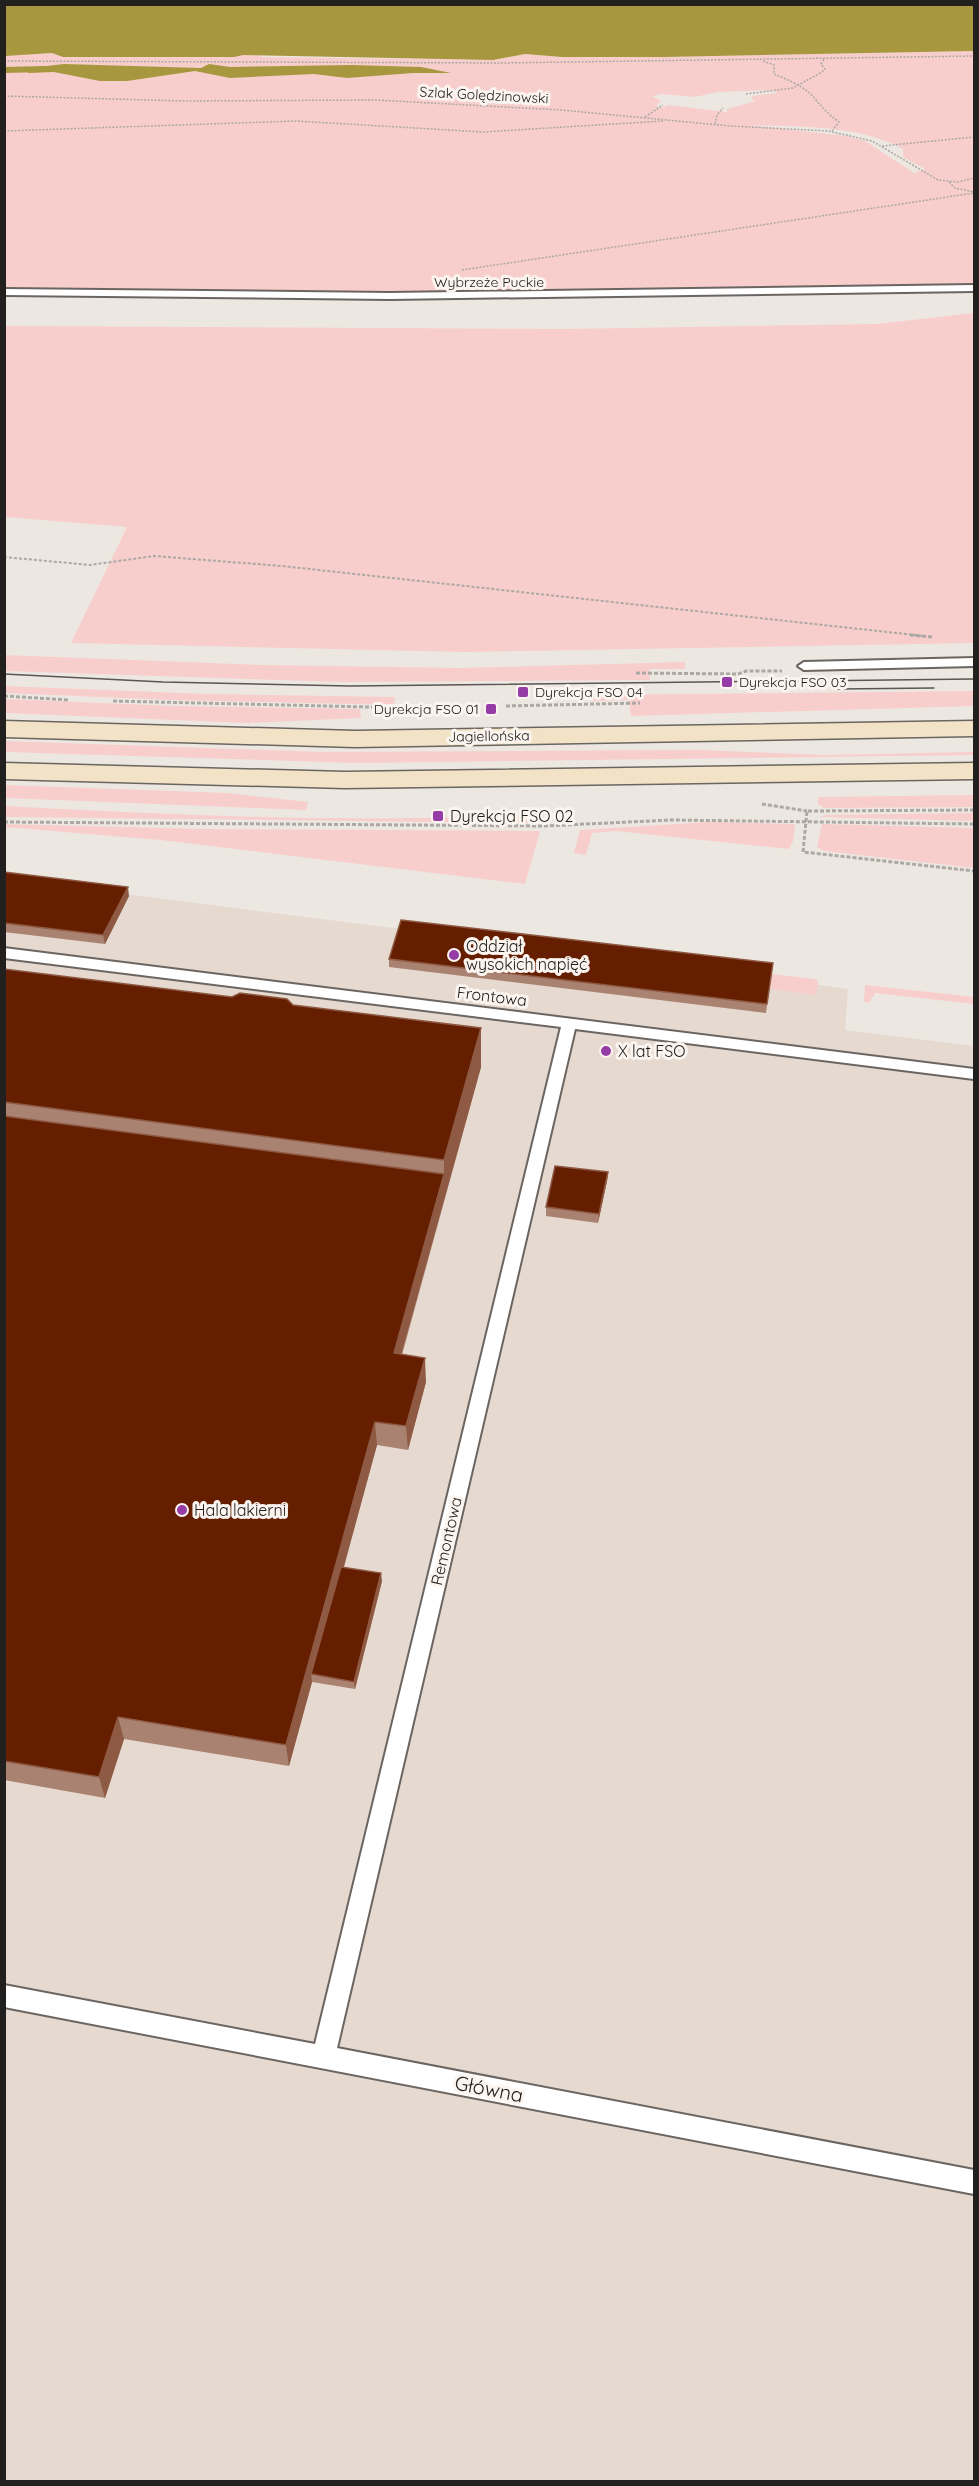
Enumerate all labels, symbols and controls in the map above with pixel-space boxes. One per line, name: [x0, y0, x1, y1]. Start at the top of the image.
street label: Szlak Golędzinowski: [419, 83, 549, 107]
street label: Wybrzeże Puckie: [434, 273, 544, 291]
place label: Dyrekcja FSO 03: [739, 673, 846, 691]
marker: Dyrekcja FSO 03: [720, 675, 734, 689]
place label: Dyrekcja FSO 04: [535, 683, 643, 701]
marker: Dyrekcja FSO 04: [516, 685, 530, 699]
place label: Dyrekcja FSO 01: [374, 700, 479, 718]
marker: Dyrekcja FSO 01: [484, 702, 498, 716]
street label: Jagiellońska: [448, 726, 530, 746]
place label: Dyrekcja FSO 02: [450, 806, 573, 826]
marker: Dyrekcja FSO 02: [431, 809, 445, 823]
place label: Oddział wysokich napięć: [466, 936, 587, 974]
marker: Oddział wysokich napięć: [447, 948, 461, 962]
street label: Frontowa: [456, 982, 528, 1010]
place label: X lat FSO: [618, 1041, 685, 1061]
marker: X lat FSO: [599, 1044, 613, 1058]
street label: Remontowa: [426, 1495, 466, 1587]
place label: Hala lakierni: [194, 1500, 286, 1520]
marker: Hala lakierni: [175, 1503, 189, 1517]
street label: Główna: [453, 2070, 526, 2107]

